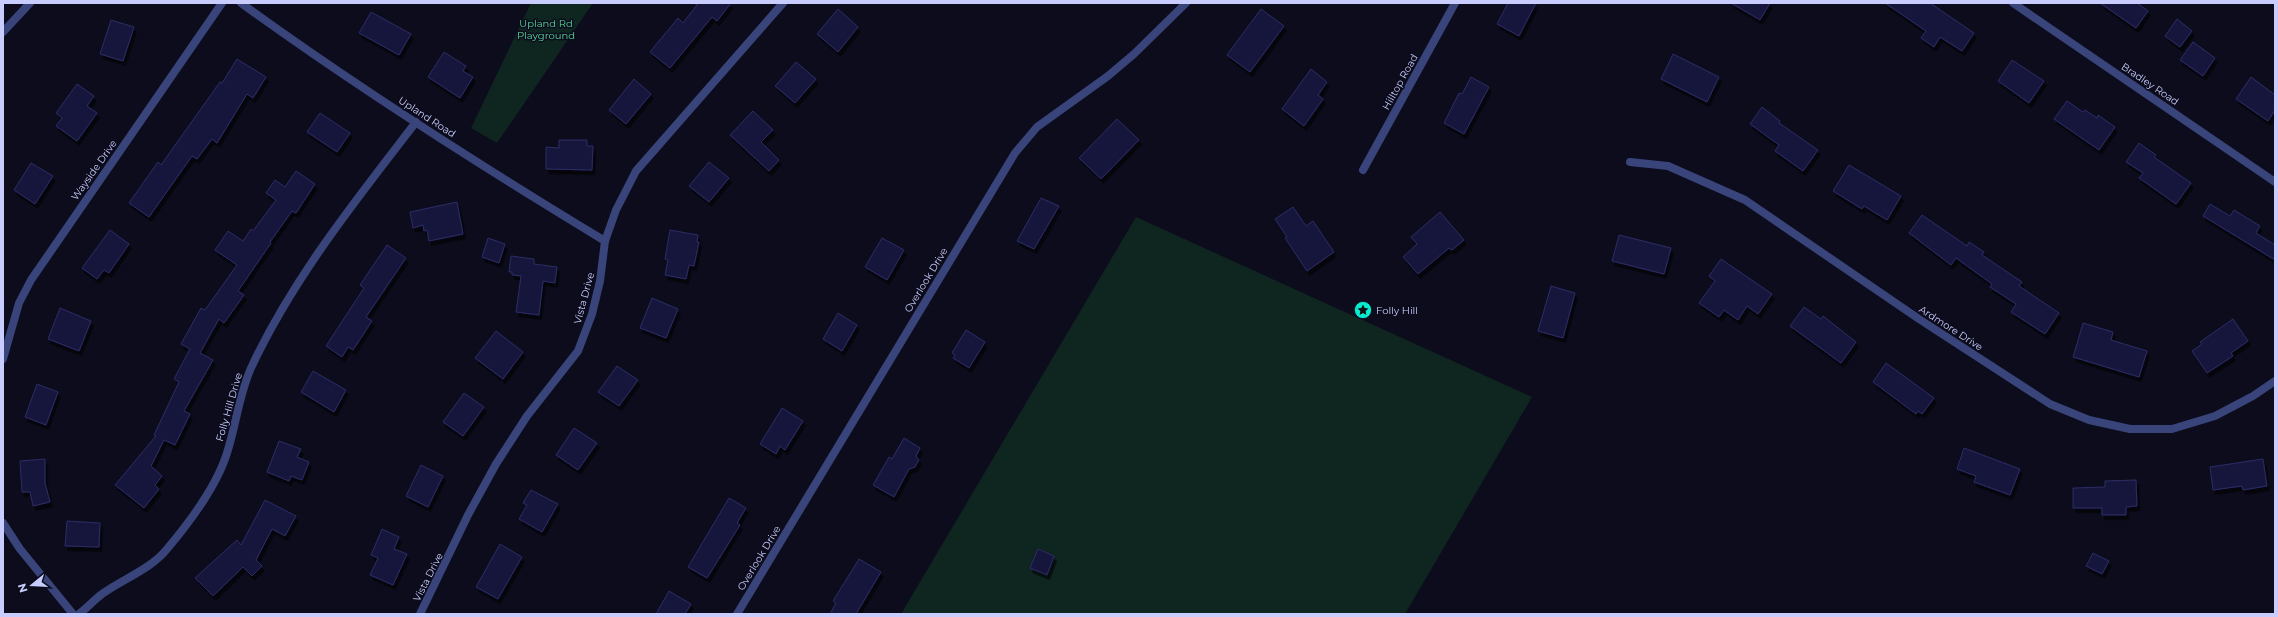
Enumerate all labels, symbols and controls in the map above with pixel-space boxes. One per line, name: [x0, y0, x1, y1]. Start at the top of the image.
park label: Upland Rd Playground: [517, 17, 575, 42]
street label: Hilltop Road: [1379, 52, 1421, 112]
street label: Bradley Road: [2119, 60, 2181, 108]
street label: Upland Road: [396, 94, 458, 140]
street label: Wayside Drive: [68, 137, 120, 203]
street label: Overlook Drive: [901, 245, 951, 315]
street label: Vista Drive: [571, 271, 597, 325]
place icon: Folly Hill: [1353, 300, 1373, 320]
street label: Ardmore Drive: [1917, 303, 1985, 353]
place label: Folly Hill: [1376, 304, 1418, 317]
street label: Folly Hill Drive: [213, 371, 245, 443]
street label: Overlook Drive: [734, 523, 784, 593]
street label: Vista Drive: [410, 550, 446, 604]
north arrow: [12, 565, 52, 605]
text: N: [14, 582, 31, 594]

